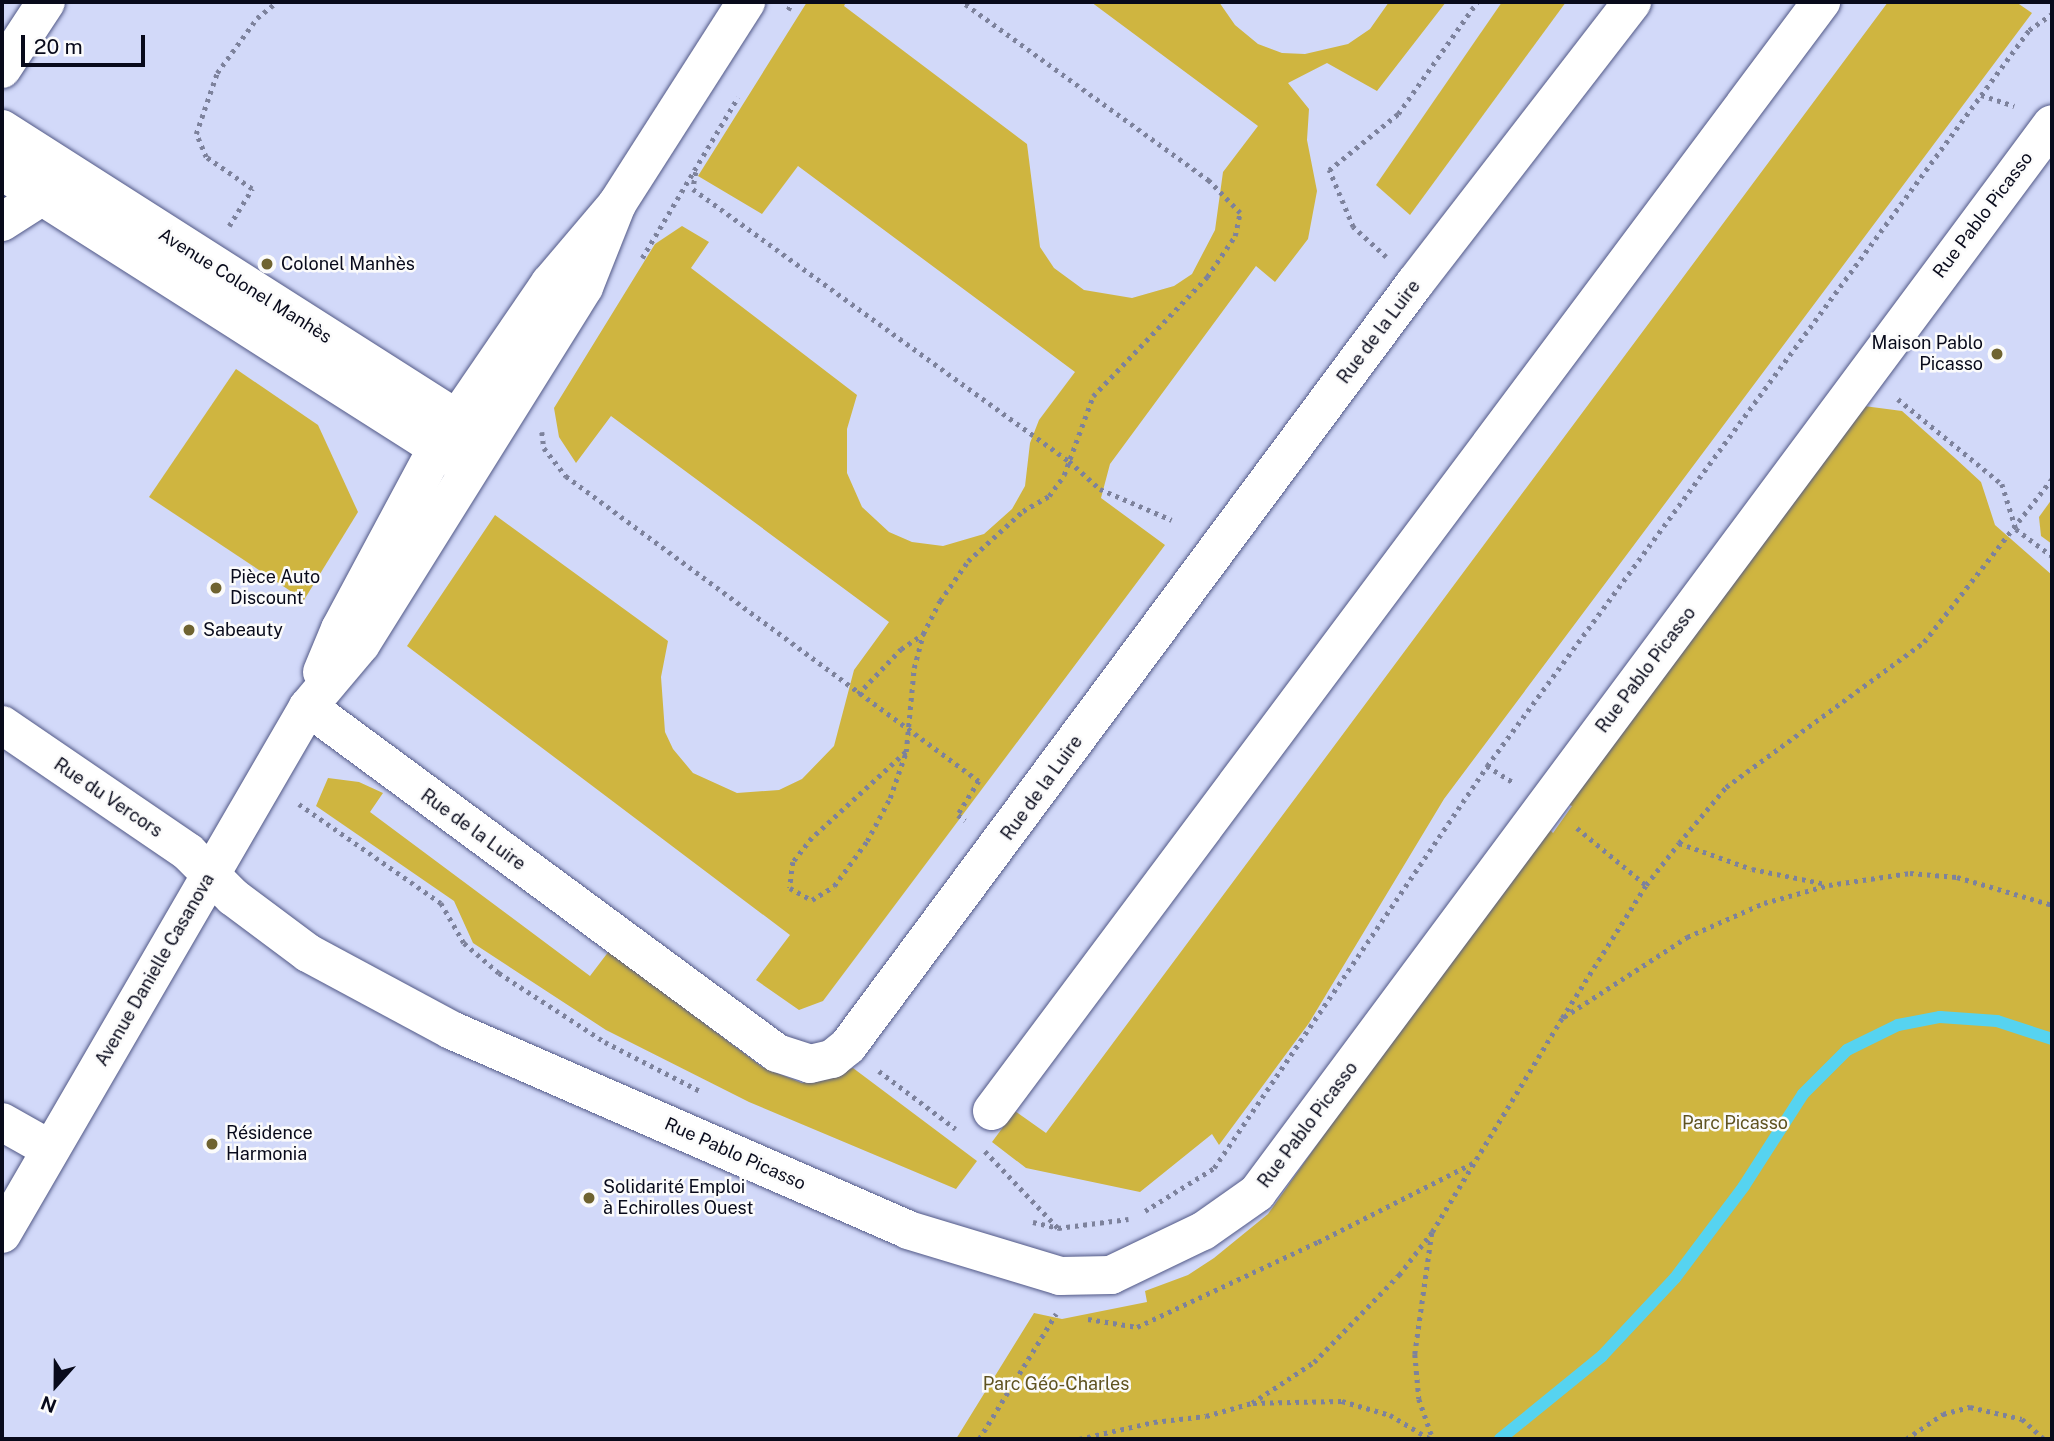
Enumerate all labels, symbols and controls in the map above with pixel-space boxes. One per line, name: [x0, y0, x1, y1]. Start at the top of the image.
scale bar: [24, 21, 149, 65]
text: 20 m: [34, 34, 83, 59]
street label: Rue Pablo Picasso: [1929, 148, 2037, 282]
street label: Avenue Colonel Manhès: [154, 224, 336, 348]
place label: Colonel Manhès: [281, 253, 415, 275]
marker: Colonel Manhès: [259, 256, 275, 272]
street label: Rue de la Luire: [1333, 276, 1425, 388]
place label: Maison Pablo Picasso: [1872, 333, 1983, 376]
marker: Maison Pablo Picasso: [1989, 346, 2005, 362]
place label: Pièce Auto Discount: [230, 567, 320, 610]
marker: Pièce Auto Discount: [208, 580, 224, 596]
street label: Rue Pablo Picasso: [1592, 603, 1700, 737]
place label: Sabeauty: [203, 619, 283, 641]
marker: Sabeauty: [181, 622, 197, 638]
street label: Rue de la Luire: [997, 731, 1087, 845]
street label: Rue du Vercors: [49, 754, 167, 842]
street label: Rue de la Luire: [416, 785, 530, 875]
street label: Avenue Danielle Casanova: [91, 870, 219, 1070]
street label: Rue Pablo Picasso: [1254, 1058, 1362, 1192]
park label: Parc Picasso: [1682, 1112, 1788, 1134]
street label: Rue Pablo Picasso: [661, 1113, 809, 1195]
place label: Résidence Harmonia: [226, 1123, 313, 1166]
marker: Résidence Harmonia: [204, 1136, 220, 1152]
place label: Solidarité Emploi à Echirolles Ouest: [603, 1177, 754, 1220]
marker: Solidarité Emploi à Echirolles Ouest: [581, 1190, 597, 1206]
north arrow: [21, 1350, 91, 1420]
park label: Parc Géo-Charles: [983, 1373, 1129, 1395]
text: N: [38, 1392, 59, 1418]

